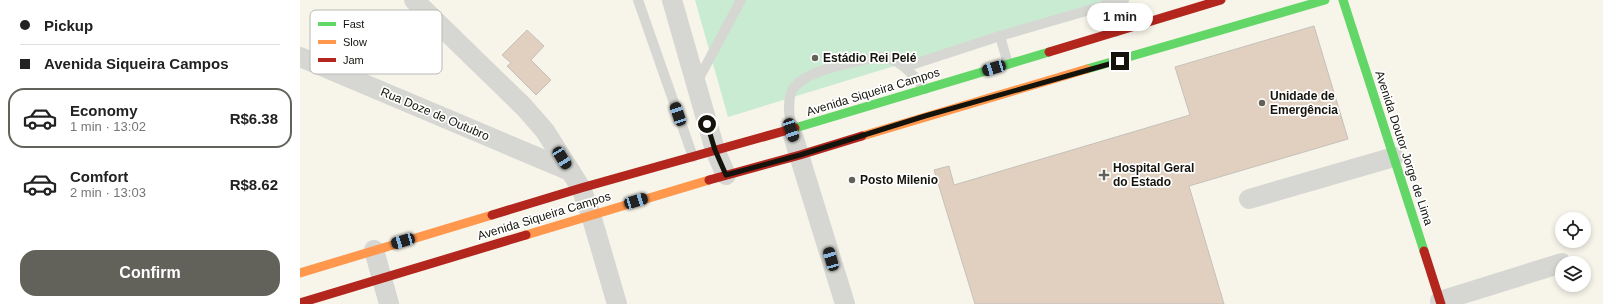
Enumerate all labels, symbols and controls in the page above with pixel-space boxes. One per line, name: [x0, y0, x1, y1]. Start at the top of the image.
callout: 1 min: [1087, 3, 1153, 31]
text: 1 min: [1103, 9, 1137, 24]
legend: [310, 10, 442, 74]
text: Pickup: [44, 17, 93, 34]
text: Fast: [343, 18, 364, 30]
text: Slow: [343, 36, 367, 48]
place label: Estádio Rei Pelé: [823, 51, 917, 65]
route end: [1111, 52, 1129, 70]
marker: Estádio Rei Pelé: [810, 53, 820, 63]
text: Jam: [343, 54, 364, 66]
text: Avenida Siqueira Campos: [44, 55, 229, 72]
car: [981, 59, 1007, 77]
street label: Avenida Siqueira Campos: [805, 65, 941, 119]
street label: Avenida Doutor Jorge de Lima: [1372, 69, 1436, 227]
street label: Rua Doze de Outubro: [379, 85, 492, 143]
place label: Unidade de Emergência: [1270, 89, 1338, 117]
marker: Unidade de Emergência: [1257, 98, 1267, 108]
icon: car: [22, 100, 58, 136]
car: [668, 101, 688, 127]
text: Economy: [70, 102, 138, 119]
text: R$6.38: [230, 110, 278, 127]
route start: [698, 115, 716, 133]
car: [782, 117, 800, 143]
text: 1 min · 13:02: [70, 119, 146, 134]
car: [551, 145, 573, 171]
place label: Hospital Geral do Estado: [1113, 161, 1194, 189]
icon: car: [22, 166, 58, 202]
text: Comfort: [70, 168, 128, 185]
marker: Hospital Geral do Estado: [1098, 169, 1110, 181]
place label: Posto Milenio: [860, 173, 938, 187]
marker: Posto Milenio: [847, 175, 857, 185]
text: R$8.62: [230, 176, 278, 193]
text: 2 min · 13:03: [70, 185, 146, 200]
street label: Avenida Siqueira Campos: [476, 189, 612, 243]
car: [623, 192, 649, 210]
map controls: [1555, 212, 1591, 292]
button: locate: [1555, 212, 1591, 248]
car: [390, 232, 416, 250]
car: [822, 246, 840, 272]
button: Confirm: [20, 250, 280, 296]
button: layers: [1555, 256, 1591, 292]

